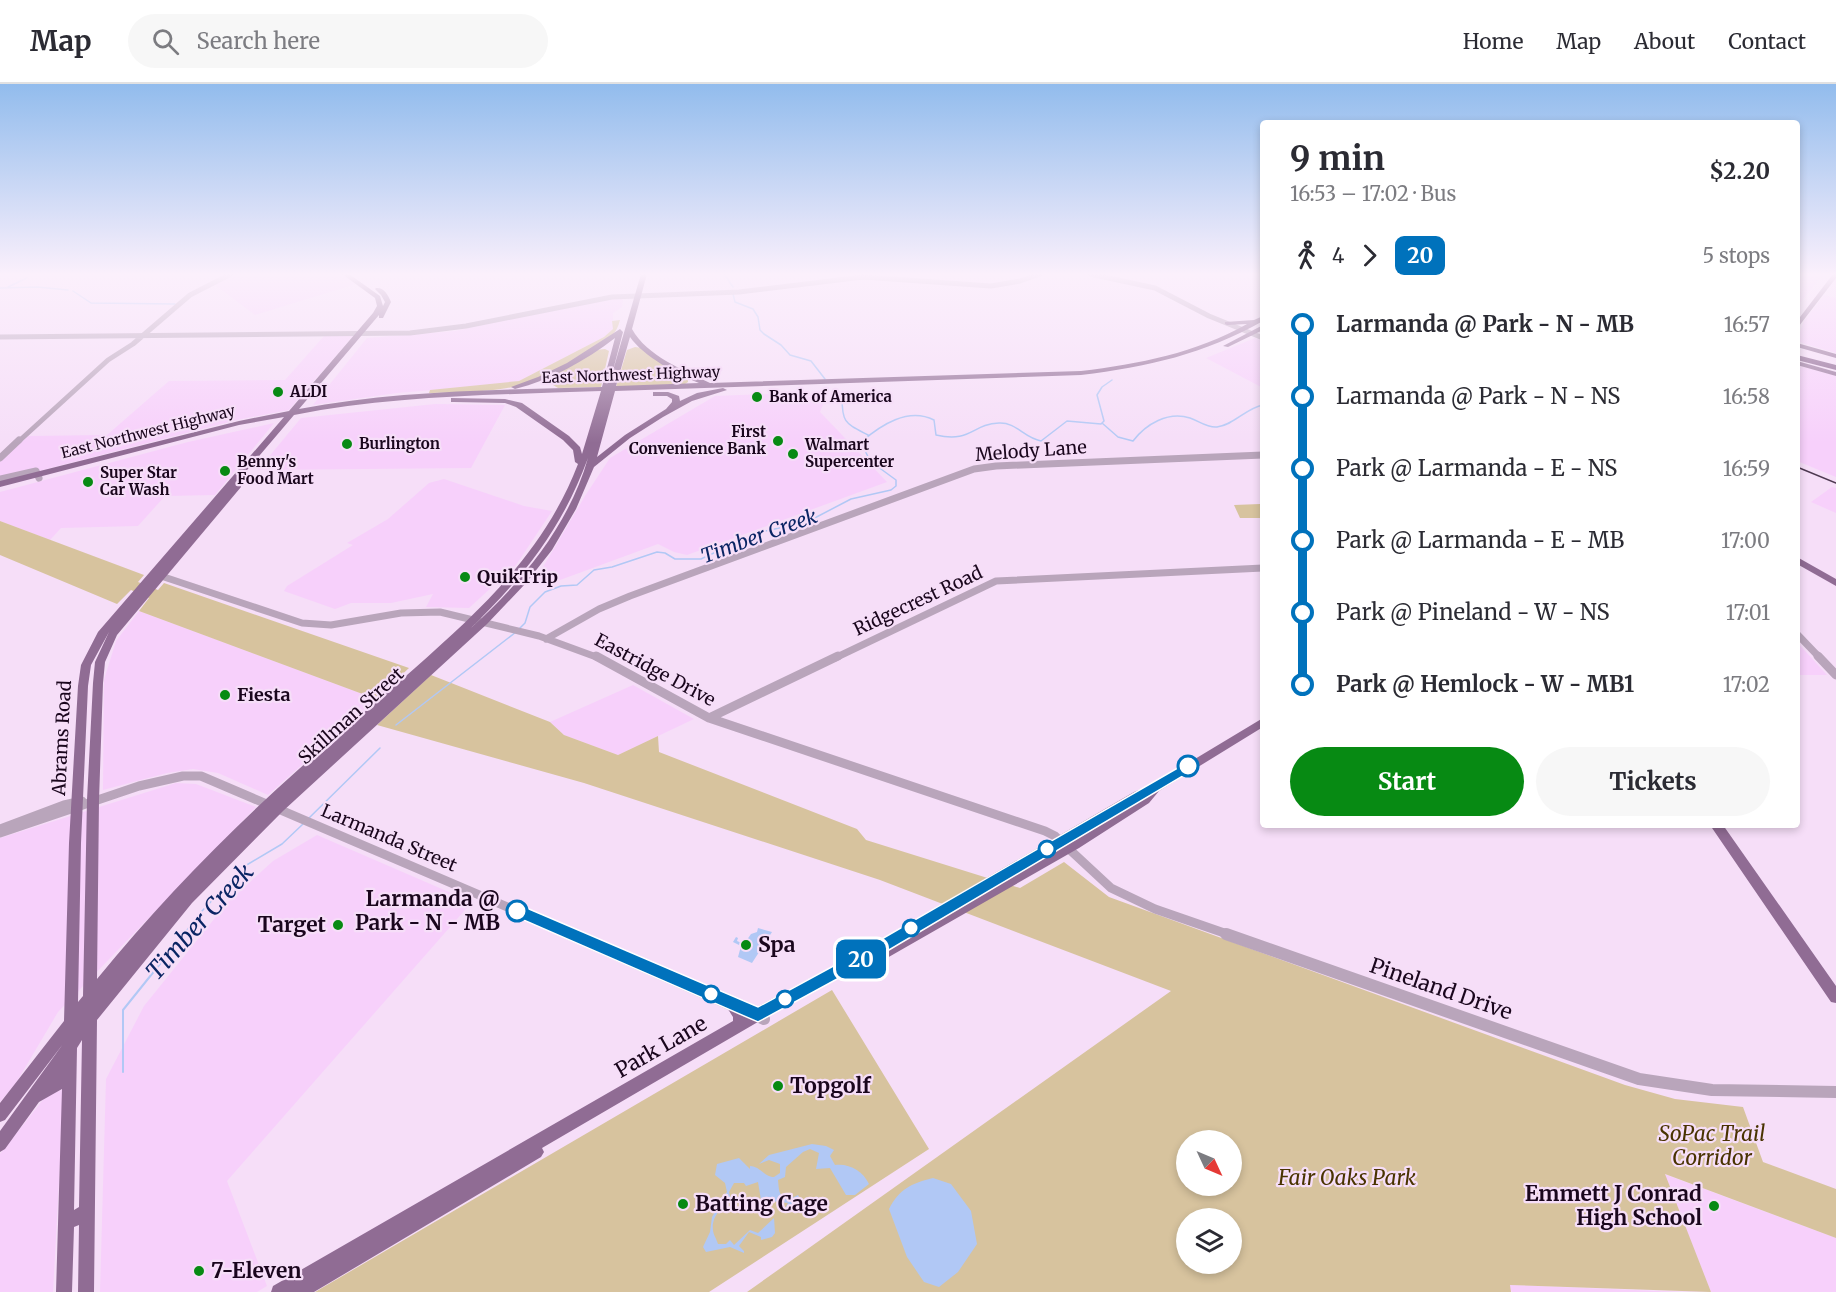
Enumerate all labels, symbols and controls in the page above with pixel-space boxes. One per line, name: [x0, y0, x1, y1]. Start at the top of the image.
search box: [128, 14, 548, 68]
text: Map: [30, 23, 92, 59]
icon: search: [149, 25, 182, 58]
text: Search here: [197, 27, 320, 55]
text: Home: [1463, 28, 1523, 55]
text: Map: [1556, 28, 1601, 55]
text: About: [1634, 28, 1695, 55]
text: Contact: [1728, 28, 1806, 55]
text: 9 min: [1290, 138, 1385, 179]
text: $2.20: [1709, 157, 1770, 185]
text: 16:53 – 17:02 · Bus: [1290, 181, 1456, 206]
icon: walk: [1290, 239, 1323, 272]
icon: forward: [1353, 239, 1386, 272]
text: 20: [1407, 242, 1433, 269]
text: 4: [1332, 243, 1344, 268]
text: 5 stops: [1703, 243, 1770, 268]
text: Larmanda @ Park - N - MB: [1336, 310, 1634, 338]
text: 16:57: [1724, 312, 1770, 337]
street label: East Northwest Highway: [541, 362, 721, 387]
place label: ALDI: [289, 382, 327, 401]
text: Larmanda @ Park - N - NS: [1336, 382, 1620, 410]
text: 16:58: [1723, 384, 1770, 409]
marker: ALDI: [271, 385, 285, 399]
place label: Bank of America: [769, 387, 892, 406]
marker: Bank of America: [750, 390, 764, 404]
street label: East Northwest Highway: [59, 401, 237, 462]
place label: First Convenience Bank: [629, 422, 766, 458]
place label: Burlington: [359, 434, 440, 453]
marker: First Convenience Bank: [771, 434, 785, 448]
place label: Walmart Supercenter: [804, 435, 894, 471]
street label: Melody Lane: [974, 435, 1087, 466]
marker: Burlington: [340, 437, 354, 451]
marker: Walmart Supercenter: [786, 447, 800, 461]
place label: Benny's Food Mart: [237, 452, 314, 488]
text: Park @ Larmanda - E - NS: [1336, 454, 1617, 482]
text: 16:59: [1723, 456, 1770, 481]
place label: Super Star Car Wash: [100, 463, 177, 499]
marker: Benny's Food Mart: [218, 464, 232, 478]
marker: Super Star Car Wash: [81, 475, 95, 489]
water label: Timber Creek: [697, 503, 820, 568]
text: Park @ Larmanda - E - MB: [1336, 526, 1624, 554]
text: 17:00: [1721, 528, 1770, 553]
street label: Ridgecrest Road: [850, 561, 986, 640]
place label: QuikTrip: [477, 565, 558, 588]
marker: QuikTrip: [458, 570, 472, 584]
text: Park @ Pineland - W - NS: [1336, 598, 1609, 626]
text: 17:01: [1726, 600, 1770, 625]
street label: Eastridge Drive: [591, 628, 720, 711]
street label: Skillman Street: [293, 662, 408, 769]
text: Park @ Hemlock - W - MB1: [1336, 670, 1634, 698]
text: 17:02: [1723, 672, 1770, 697]
street label: Abrams Road: [47, 680, 76, 797]
place label: Fiesta: [237, 683, 290, 706]
marker: Fiesta: [218, 688, 232, 702]
button: Start: [1290, 747, 1524, 816]
button: Tickets: [1536, 747, 1770, 816]
unlabelled marker: [1177, 755, 1199, 777]
street label: Larmanda Street: [318, 799, 461, 877]
unlabelled marker: [1038, 840, 1056, 858]
water label: Timber Creek: [139, 857, 260, 986]
place label: Larmanda @ Park - N - MB: [355, 885, 500, 936]
marker: Larmanda @ Park - N - MB: [506, 900, 528, 922]
place label: Target: [257, 911, 327, 938]
marker: Target: [331, 918, 345, 932]
unlabelled marker: [902, 919, 920, 937]
place label: Spa: [758, 931, 796, 958]
marker: Spa: [739, 938, 753, 952]
line badge: 20: [834, 940, 888, 978]
text: 20: [848, 946, 874, 973]
street label: Pineland Drive: [1366, 952, 1516, 1026]
unlabelled marker: [702, 985, 720, 1003]
unlabelled marker: [776, 990, 794, 1008]
street label: Park Lane: [610, 1009, 711, 1084]
place label: Topgolf: [790, 1072, 872, 1099]
marker: Topgolf: [771, 1079, 785, 1093]
park label: SoPac Trail Corridor: [1659, 1120, 1765, 1171]
north arrow: [1176, 1130, 1242, 1196]
map controls: [1176, 1130, 1242, 1274]
park label: Fair Oaks Park: [1277, 1164, 1417, 1191]
place label: Emmett J Conrad High School: [1525, 1180, 1702, 1231]
place label: Batting Cage: [695, 1190, 828, 1217]
marker: Batting Cage: [676, 1197, 690, 1211]
marker: Emmett J Conrad High School: [1707, 1199, 1721, 1213]
button: layers: [1176, 1208, 1242, 1274]
place label: 7-Eleven: [211, 1257, 301, 1284]
marker: 7-Eleven: [192, 1264, 206, 1278]

